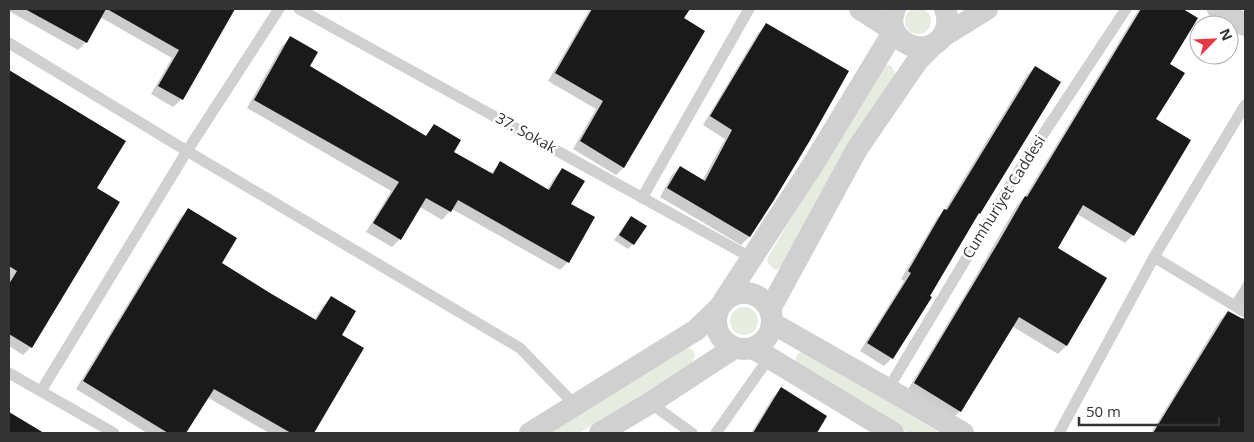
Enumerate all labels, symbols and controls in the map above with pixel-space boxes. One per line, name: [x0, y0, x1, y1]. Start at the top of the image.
north arrow: [1189, 15, 1239, 65]
text: N: [1215, 25, 1237, 44]
street label: 37. Sokak: [493, 107, 560, 157]
street label: Cumhuriyet Caddesi: [957, 131, 1049, 262]
scale bar: [1079, 394, 1219, 426]
text: 50 m: [1086, 401, 1121, 421]

